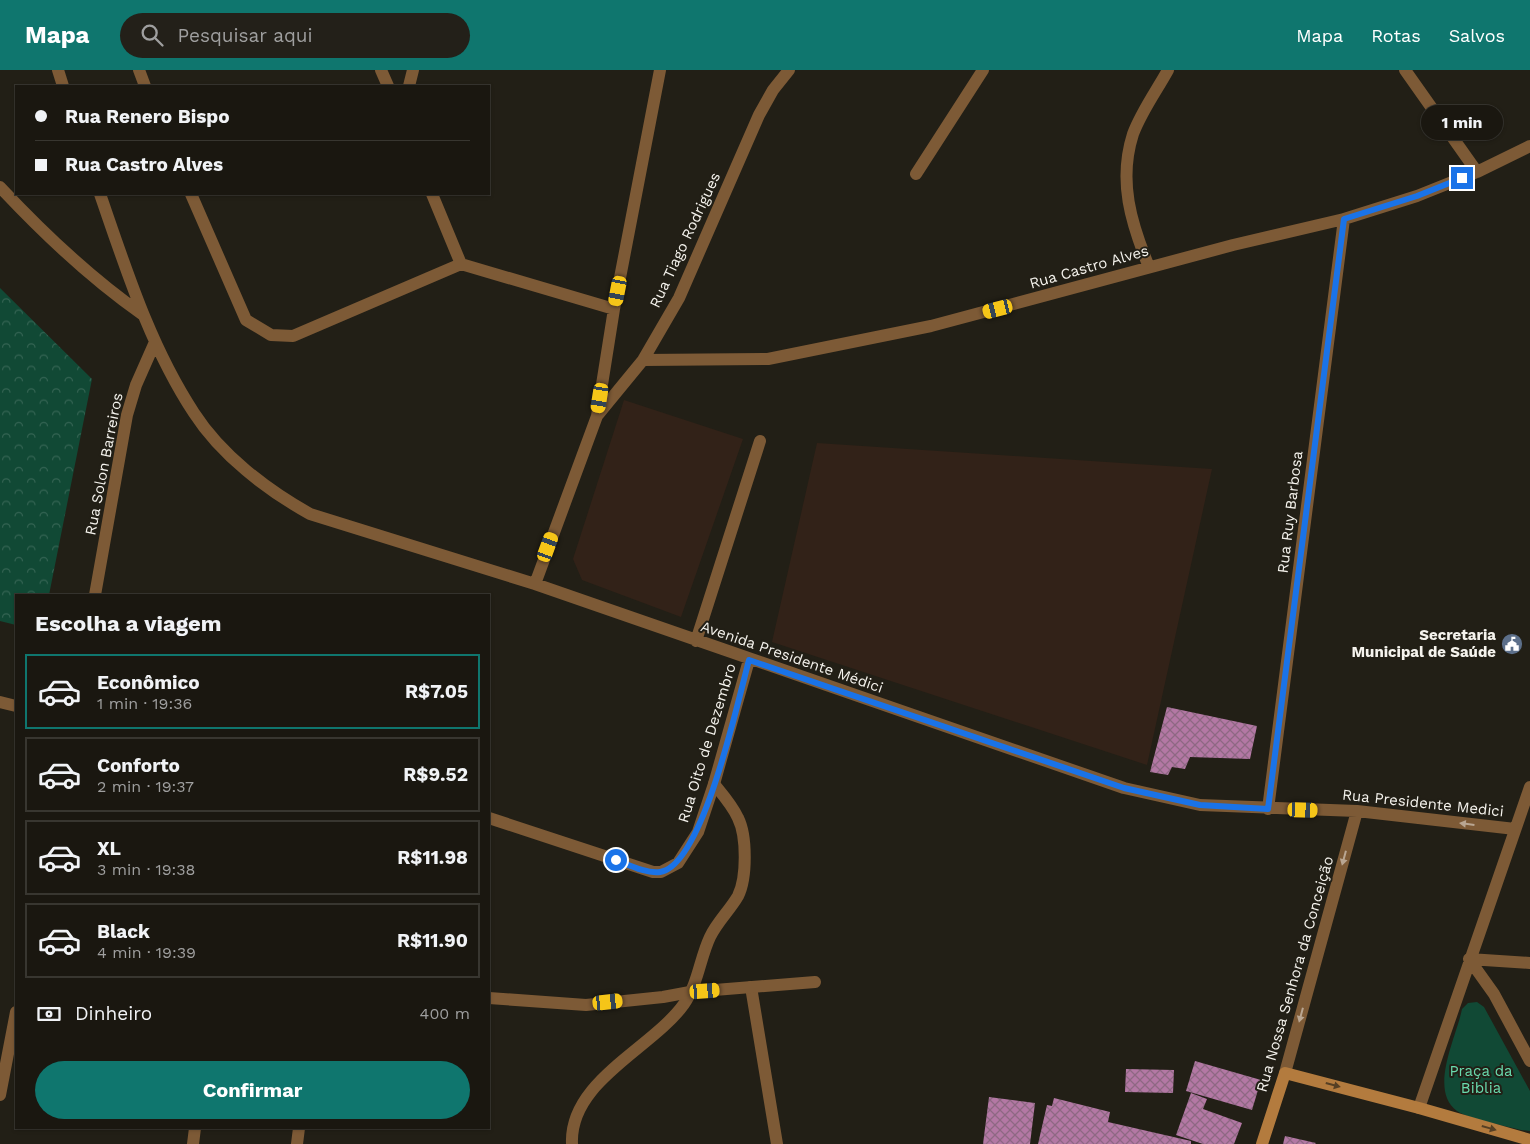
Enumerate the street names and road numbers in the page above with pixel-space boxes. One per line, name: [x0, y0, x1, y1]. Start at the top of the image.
street label: Rua Tiago Rodrigues: [646, 169, 724, 311]
street label: Rua Castro Alves: [1027, 241, 1151, 293]
street label: Rua Solon Barreiros: [81, 391, 127, 537]
street label: Rua Ruy Barbosa: [1274, 449, 1306, 574]
street label: Avenida Presidente Médici: [698, 617, 886, 697]
street label: Rua Oito de Dezembro: [674, 661, 740, 825]
street label: Rua Presidente Medici: [1341, 786, 1505, 820]
street label: Rua Nossa Senhora da Conceição: [1253, 854, 1337, 1094]

